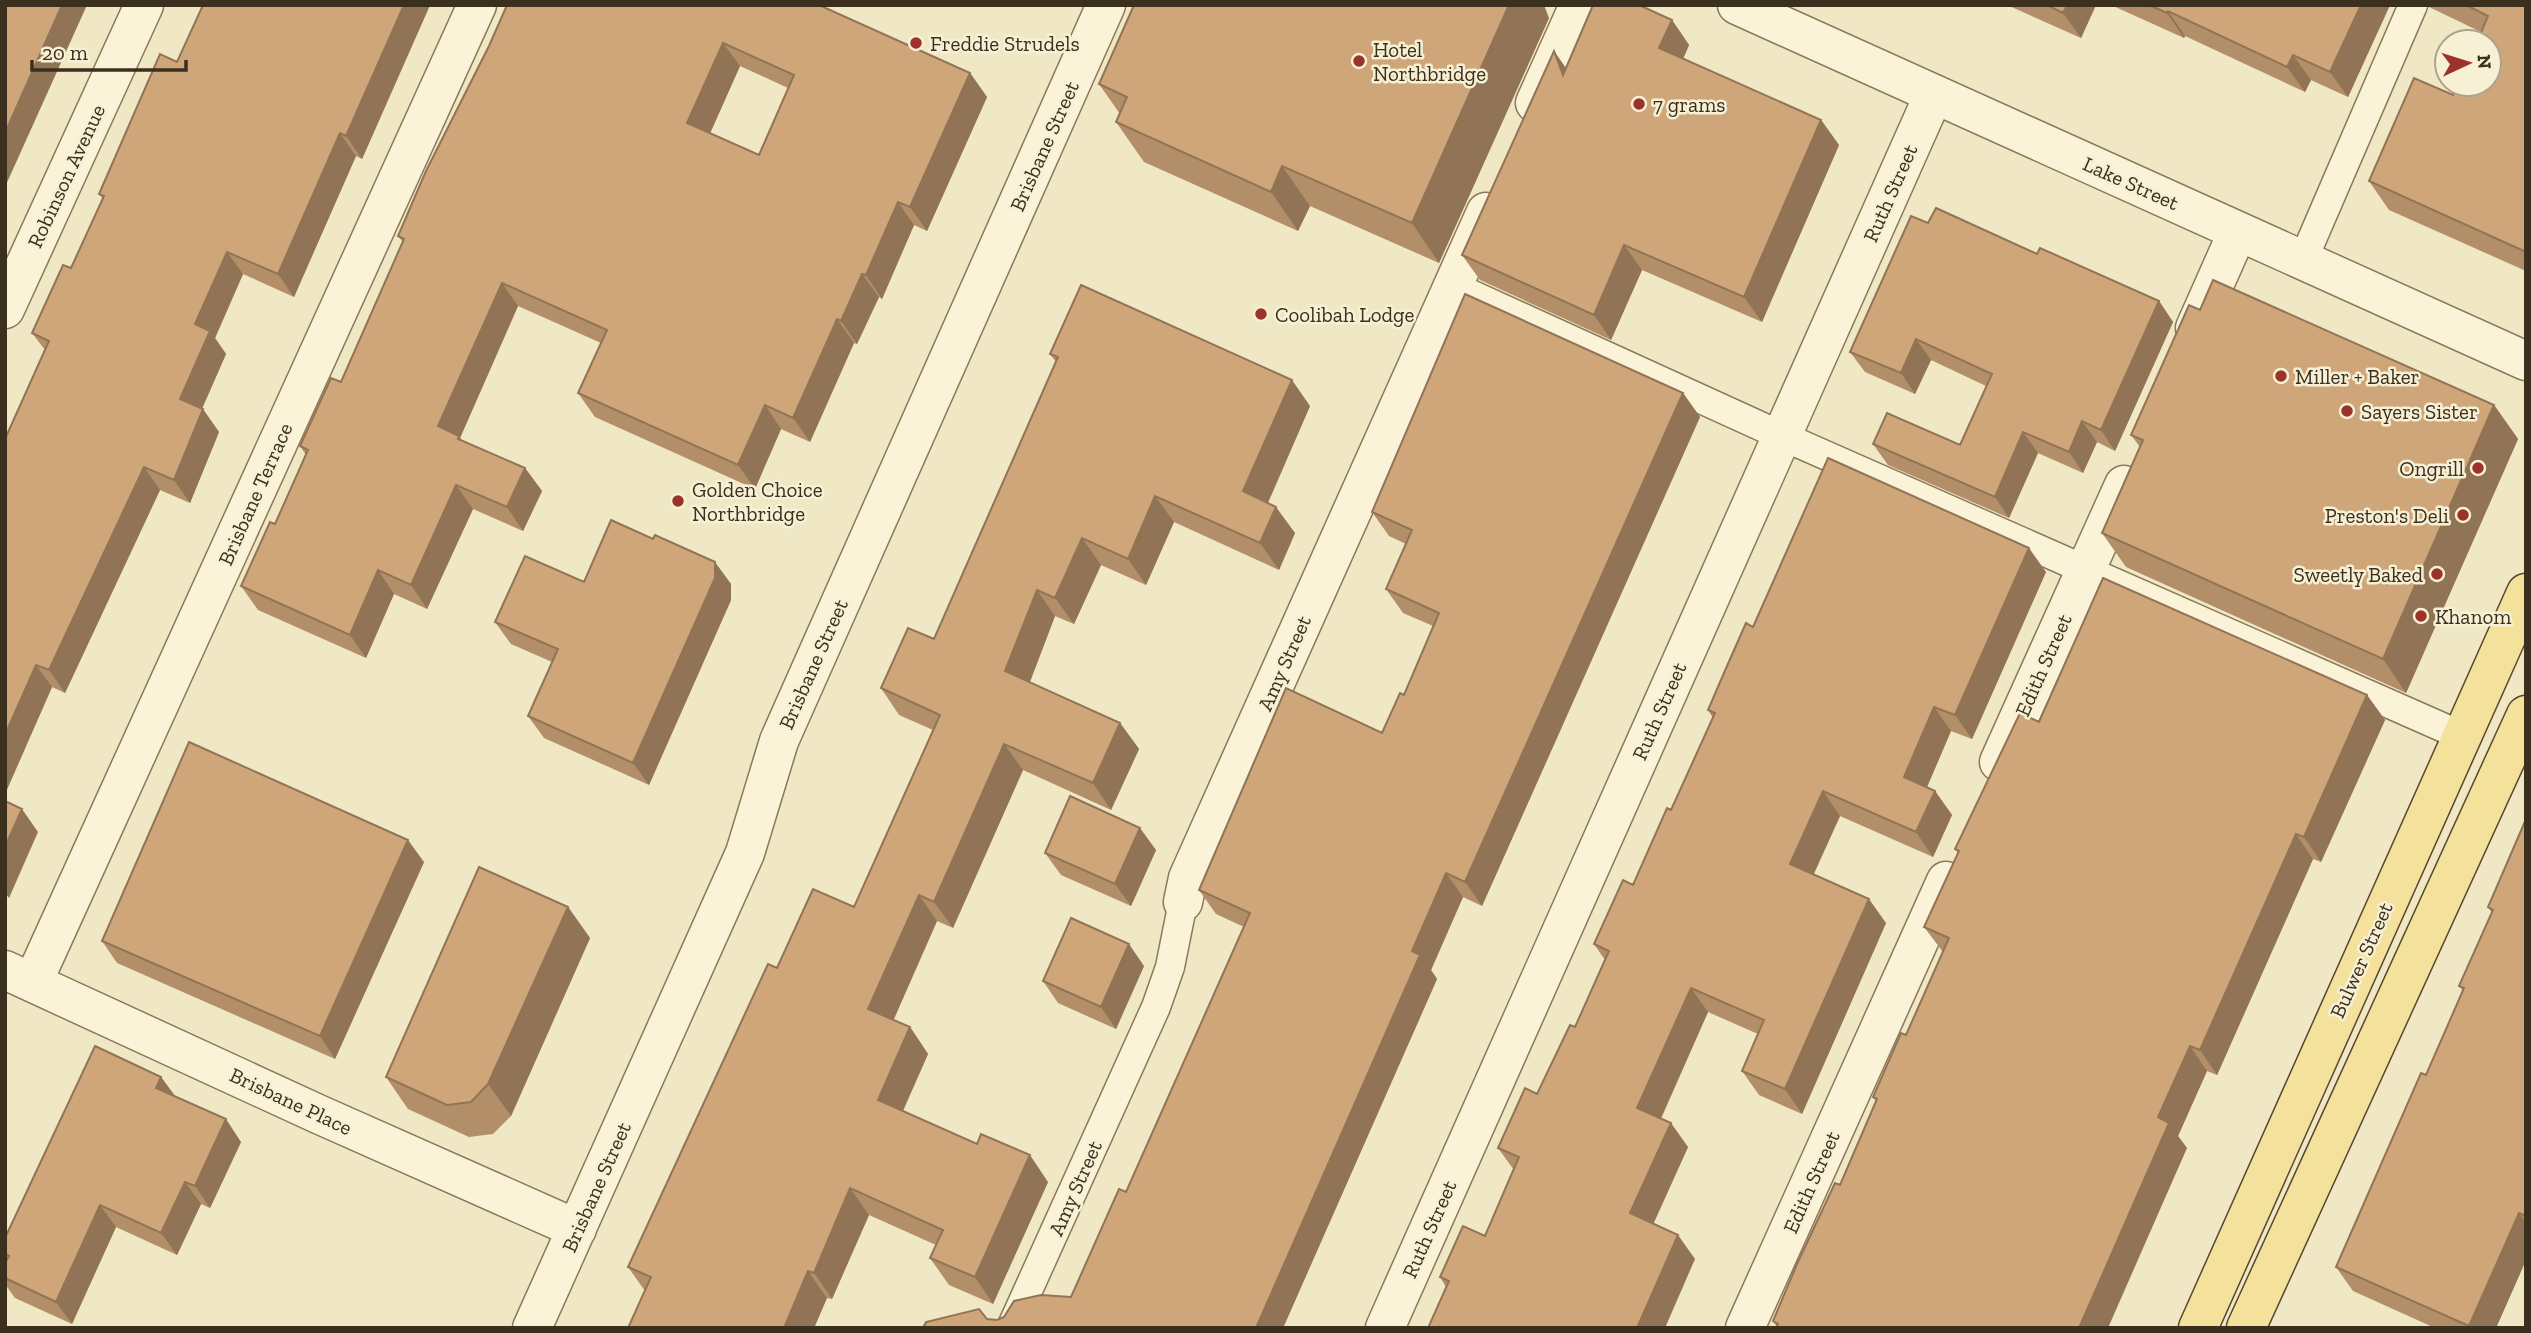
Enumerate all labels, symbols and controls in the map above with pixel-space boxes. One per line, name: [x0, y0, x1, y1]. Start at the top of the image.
scale bar: [32, 28, 186, 72]
north arrow: [2433, 28, 2503, 98]
place label: Freddie Strudels: [930, 31, 1080, 56]
marker: Freddie Strudels: [908, 35, 924, 51]
place label: Hotel Northbridge: [1373, 37, 1486, 86]
text: 20 m: [42, 40, 88, 65]
marker: Hotel Northbridge: [1351, 53, 1367, 69]
text: N: [2472, 54, 2496, 70]
street label: Brisbane Street: [1004, 77, 1084, 215]
place label: 7 grams: [1653, 92, 1725, 117]
marker: 7 grams: [1631, 96, 1647, 112]
street label: Robinson Avenue: [22, 100, 110, 252]
street label: Ruth Street: [1857, 140, 1923, 246]
street label: Lake Street: [2079, 151, 2183, 215]
place label: Coolibah Lodge: [1275, 302, 1415, 327]
marker: Coolibah Lodge: [1253, 306, 1269, 322]
place label: Miller + Baker: [2295, 364, 2419, 389]
marker: Miller + Baker: [2273, 368, 2289, 384]
place label: Sayers Sister: [2361, 399, 2478, 424]
marker: Sayers Sister: [2339, 403, 2355, 419]
street label: Brisbane Terrace: [212, 419, 298, 569]
place label: Ongrill: [2399, 456, 2464, 481]
marker: Ongrill: [2470, 460, 2486, 476]
place label: Golden Choice Northbridge: [692, 477, 823, 526]
marker: Golden Choice Northbridge: [670, 493, 686, 509]
place label: Preston's Deli: [2325, 503, 2449, 528]
marker: Preston's Deli: [2455, 507, 2471, 523]
place label: Sweetly Baked: [2293, 562, 2423, 587]
marker: Sweetly Baked: [2429, 566, 2445, 582]
street label: Brisbane Street: [773, 595, 853, 733]
place label: Khanom: [2435, 604, 2511, 629]
marker: Khanom: [2413, 608, 2429, 624]
street label: Edith Street: [2009, 610, 2077, 720]
street label: Amy Street: [1252, 611, 1316, 714]
street label: Ruth Street: [1626, 658, 1692, 764]
street label: Bulwer Street: [2324, 898, 2398, 1022]
street label: Brisbane Place: [226, 1062, 356, 1140]
street label: Brisbane Street: [556, 1118, 636, 1256]
street label: Edith Street: [1777, 1127, 1845, 1237]
street label: Amy Street: [1043, 1136, 1107, 1239]
street label: Ruth Street: [1396, 1176, 1462, 1282]

